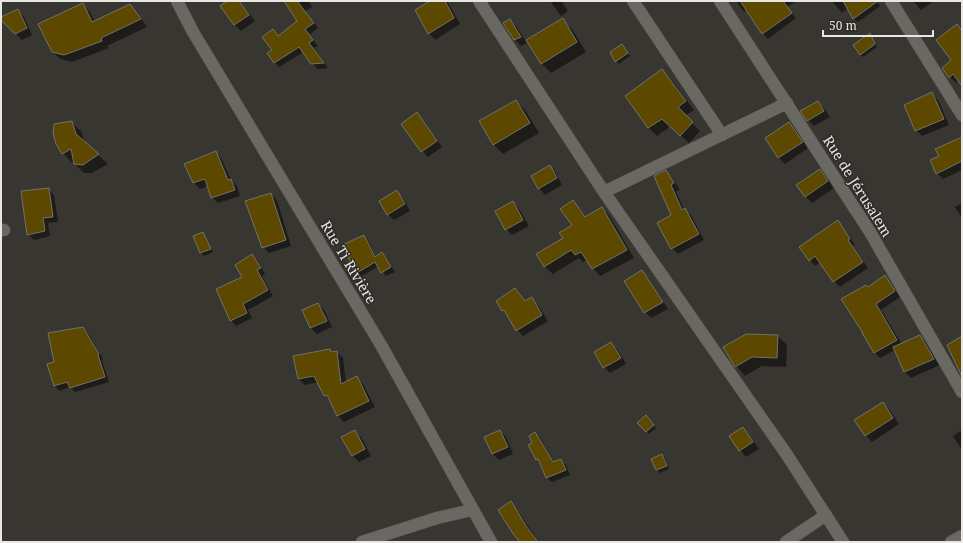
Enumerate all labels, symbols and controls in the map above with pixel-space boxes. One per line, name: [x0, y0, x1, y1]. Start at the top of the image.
scale bar: [823, 12, 933, 38]
text: 50 m: [829, 17, 857, 34]
street label: Rue de Jérusalem: [819, 132, 897, 240]
street label: Rue Ti Rivière: [317, 217, 381, 307]

